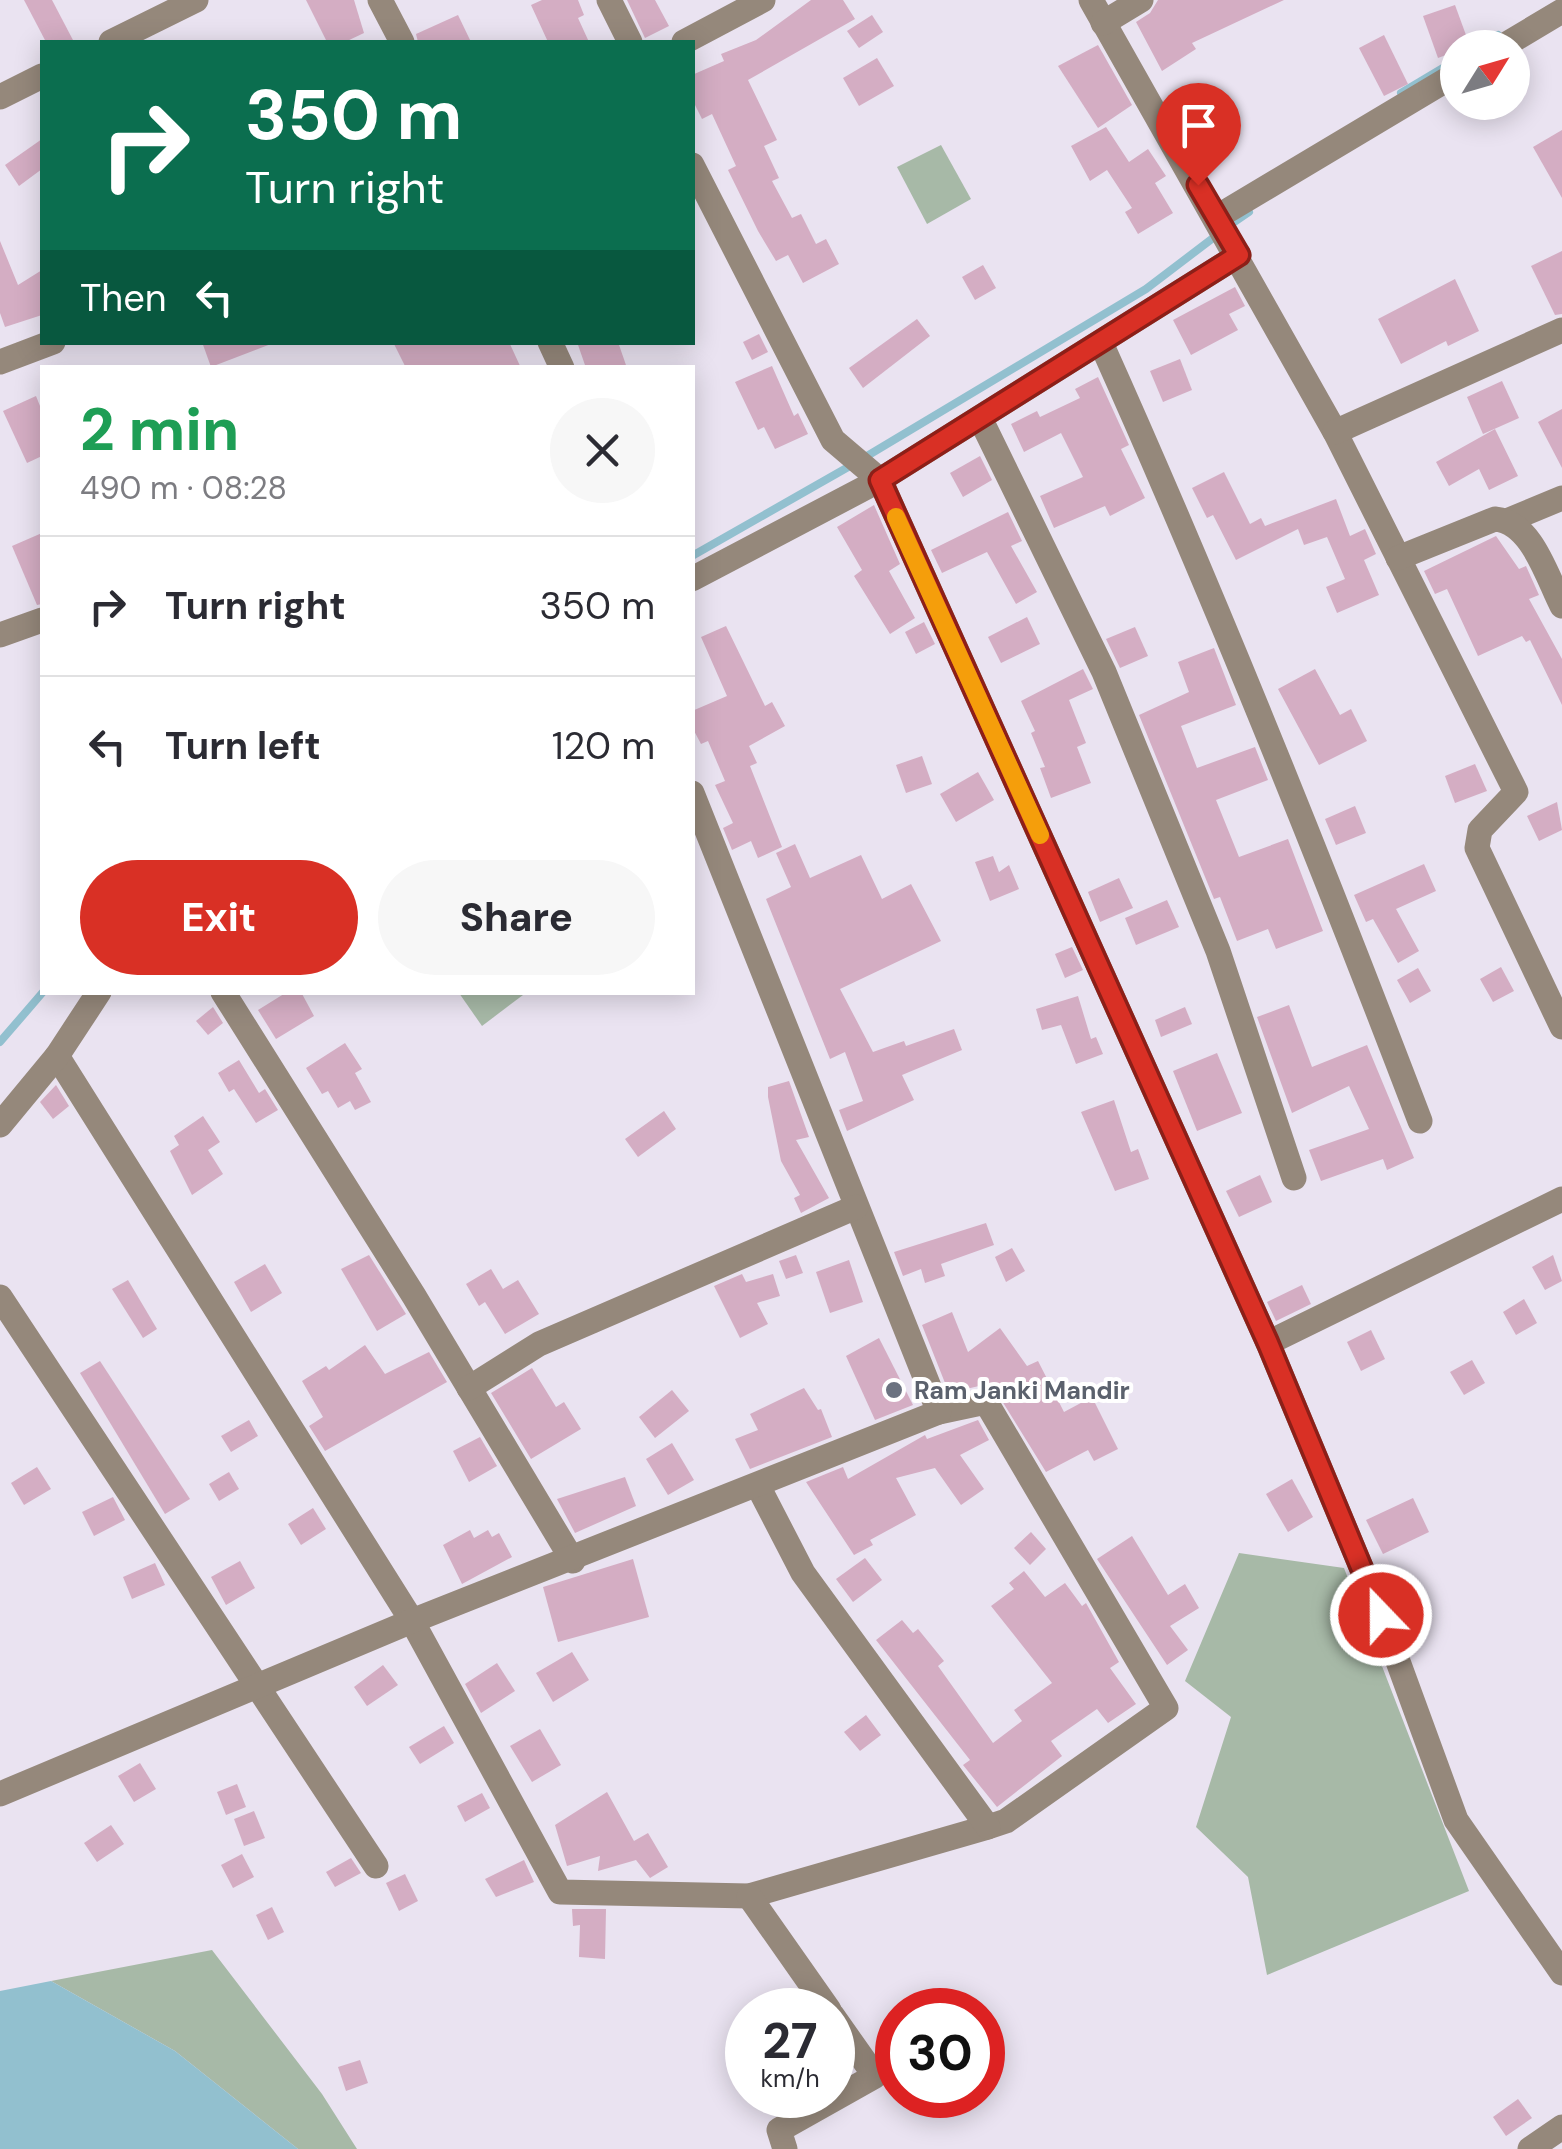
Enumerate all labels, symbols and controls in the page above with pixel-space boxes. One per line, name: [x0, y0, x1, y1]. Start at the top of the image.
north arrow: [1440, 30, 1530, 120]
map controls: [1440, 30, 1530, 120]
text: 350 m: [245, 70, 462, 161]
icon: right: [80, 80, 210, 210]
pin: [1156, 83, 1241, 186]
icon: arrive: [1171, 98, 1226, 153]
text: Turn right: [245, 158, 444, 217]
icon: left: [187, 270, 242, 325]
text: Then: [80, 273, 167, 323]
text: 2 min: [80, 390, 239, 469]
button: close: [550, 398, 655, 503]
text: 490 m · 08:28: [80, 467, 287, 509]
icon: right: [80, 579, 135, 634]
text: Turn right: [165, 581, 346, 631]
text: 350 m: [539, 581, 655, 631]
icon: left: [80, 719, 135, 774]
text: Turn left: [165, 721, 321, 771]
text: 120 m: [552, 721, 655, 771]
button: Exit: [80, 860, 358, 975]
button: Share: [378, 860, 655, 975]
place label: Ram Janki Mandir: [914, 1374, 1130, 1407]
marker: Ram Janki Mandir: [883, 1379, 905, 1401]
position arrow: [1329, 1563, 1433, 1667]
speed limit sign: 30: [875, 1988, 1005, 2118]
text: 27: [762, 2008, 818, 2074]
text: km/h: [760, 2062, 820, 2095]

